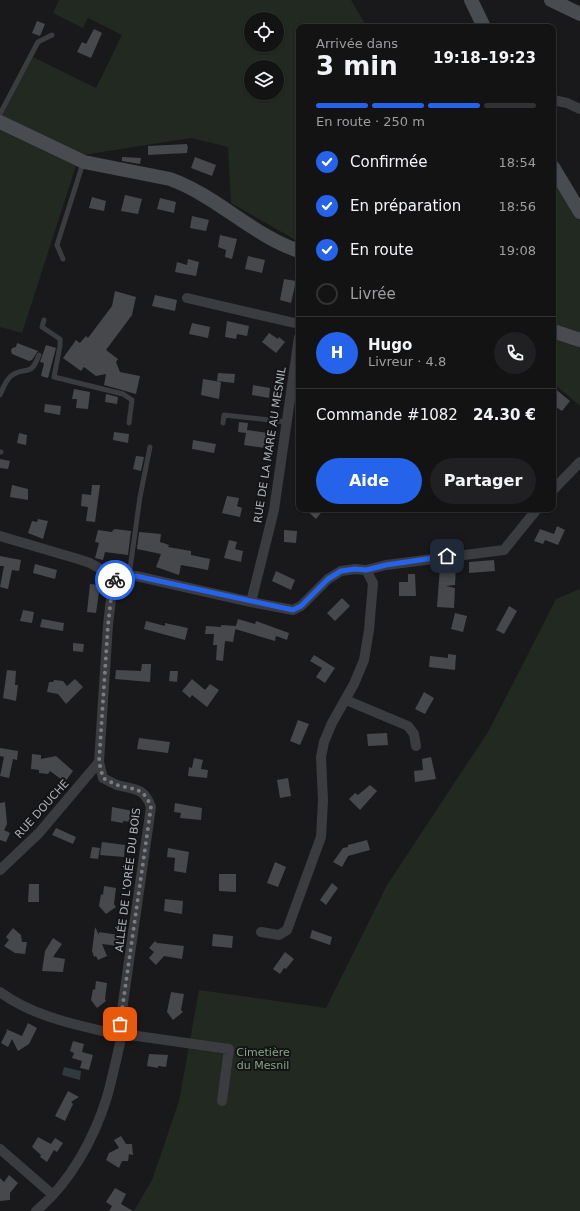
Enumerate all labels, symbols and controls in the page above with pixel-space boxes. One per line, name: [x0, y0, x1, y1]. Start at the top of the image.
map controls: [244, 12, 284, 100]
button: locate: [244, 12, 284, 52]
text: Arrivée dans: [316, 36, 398, 51]
text: 19:18–19:23: [433, 49, 536, 67]
text: 3 min: [316, 51, 398, 81]
button: layers: [244, 60, 284, 100]
text: En route · 250 m: [316, 114, 425, 129]
icon: check: [316, 151, 338, 173]
text: Confirmée: [350, 153, 428, 171]
text: 18:54: [499, 155, 536, 170]
icon: check: [316, 195, 338, 217]
text: En préparation: [350, 197, 461, 215]
text: 18:56: [499, 199, 536, 214]
icon: check: [316, 239, 338, 261]
text: En route: [350, 241, 413, 259]
text: 19:08: [499, 243, 536, 258]
text: Livrée: [350, 285, 396, 303]
button: phone: [494, 332, 536, 374]
text: Hugo: [368, 336, 412, 354]
text: H: [331, 344, 343, 362]
text: Livreur · 4.8: [368, 354, 446, 369]
street label: RUE DE LA MARE AU MESNIL: [251, 365, 289, 524]
text: Commande #1082: [316, 406, 458, 424]
text: 24.30 €: [473, 406, 536, 424]
button: Aide: [316, 458, 422, 504]
button: Partager: [430, 458, 536, 504]
pin: [430, 539, 464, 573]
icon: home: [436, 545, 458, 567]
courier: [95, 560, 135, 600]
icon: bike: [104, 569, 126, 591]
street label: RUE DOUCHE: [12, 777, 72, 841]
street label: ALLÉE DE L'ORÉE DU BOIS: [113, 807, 143, 953]
pin: [103, 1007, 137, 1041]
icon: bag: [109, 1013, 131, 1035]
park label: Cimetière du Mesnil: [236, 1046, 290, 1072]

